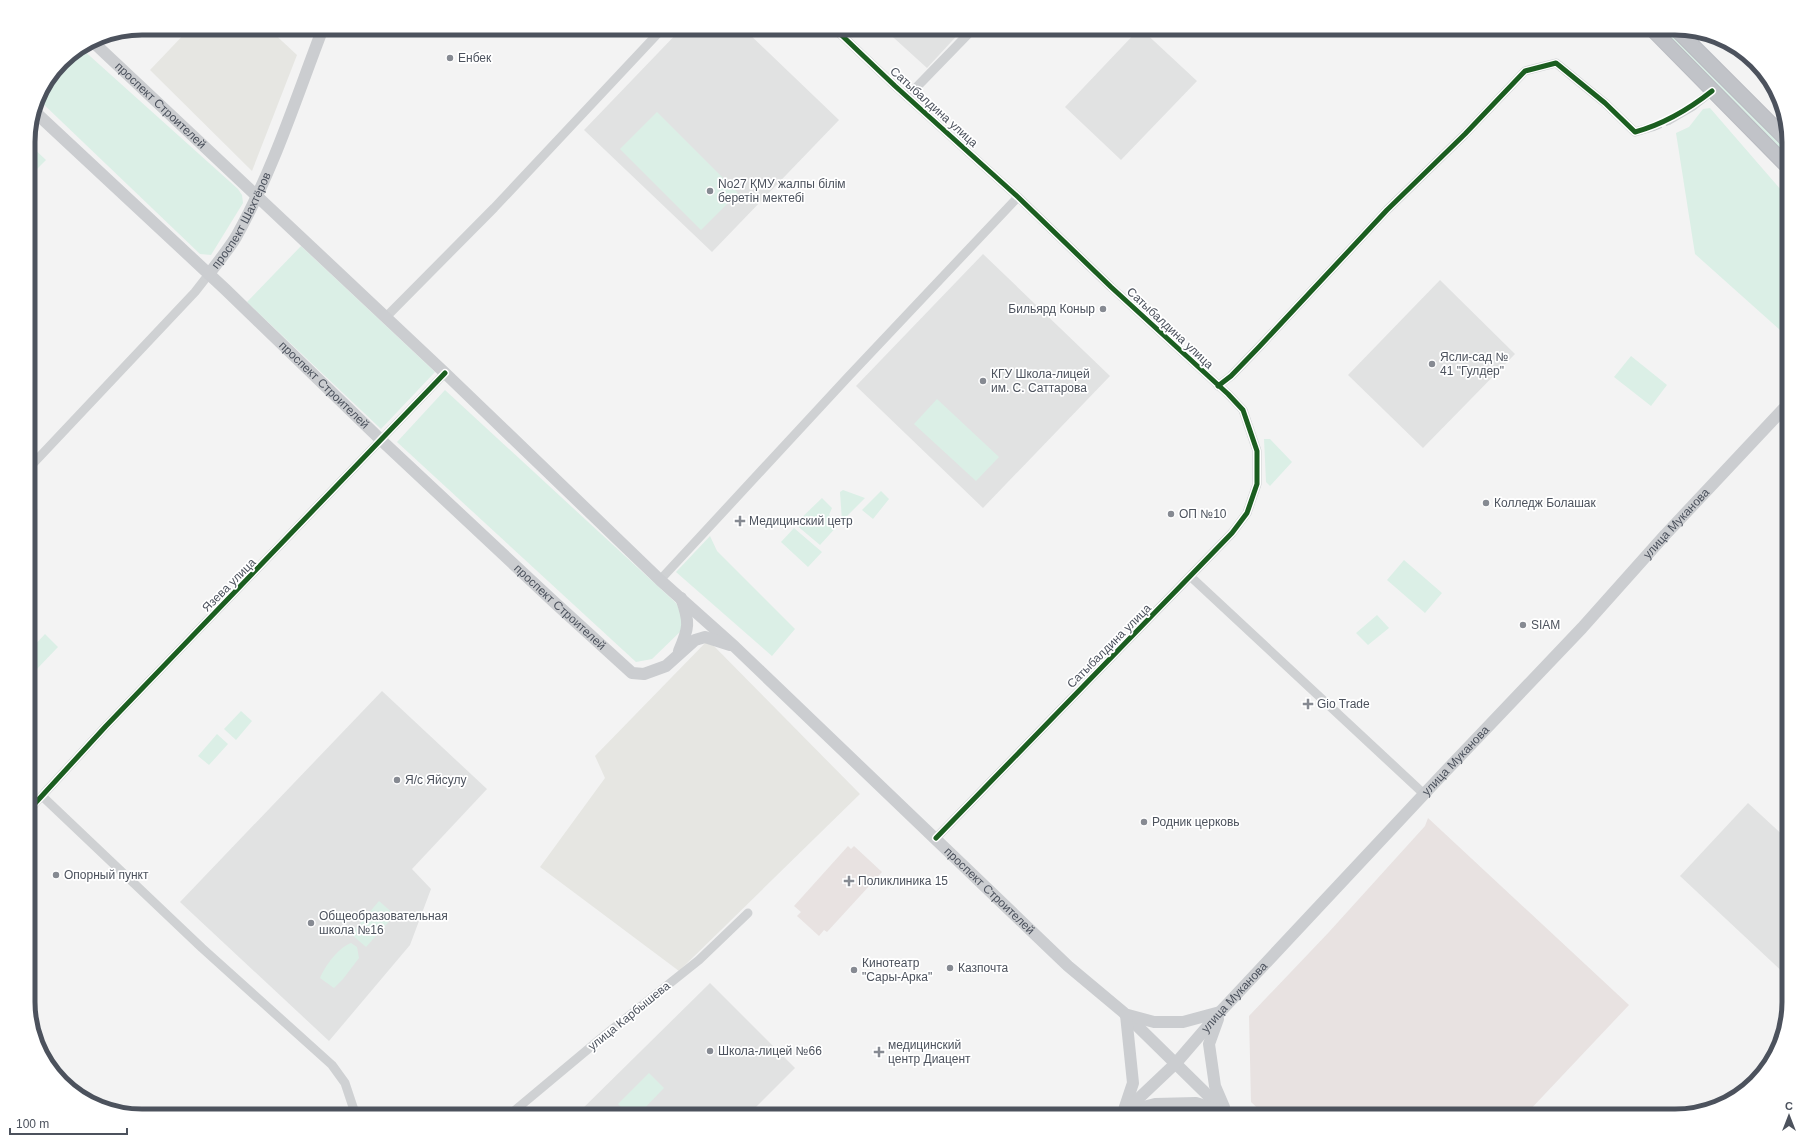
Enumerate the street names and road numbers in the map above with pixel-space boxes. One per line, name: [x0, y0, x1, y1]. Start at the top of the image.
street label: проспект Строителей: [112, 59, 209, 151]
street label: Сатыбалдина улица: [887, 64, 981, 150]
street label: проспект Шахтёров: [209, 170, 274, 271]
street label: Сатыбалдина улица: [1124, 284, 1216, 372]
street label: проспект Строителей: [276, 338, 372, 432]
street label: улица Муканова: [1640, 485, 1713, 562]
street label: Язева улица: [199, 555, 259, 615]
street label: проспект Строителей: [511, 561, 609, 653]
street label: Сатыбалдина улица: [1064, 601, 1154, 691]
street label: улица Муканова: [1419, 723, 1492, 799]
street label: проспект Строителей: [941, 844, 1037, 937]
street label: улица Муканова: [1198, 959, 1270, 1035]
street label: улица Карбышева: [585, 978, 673, 1053]

